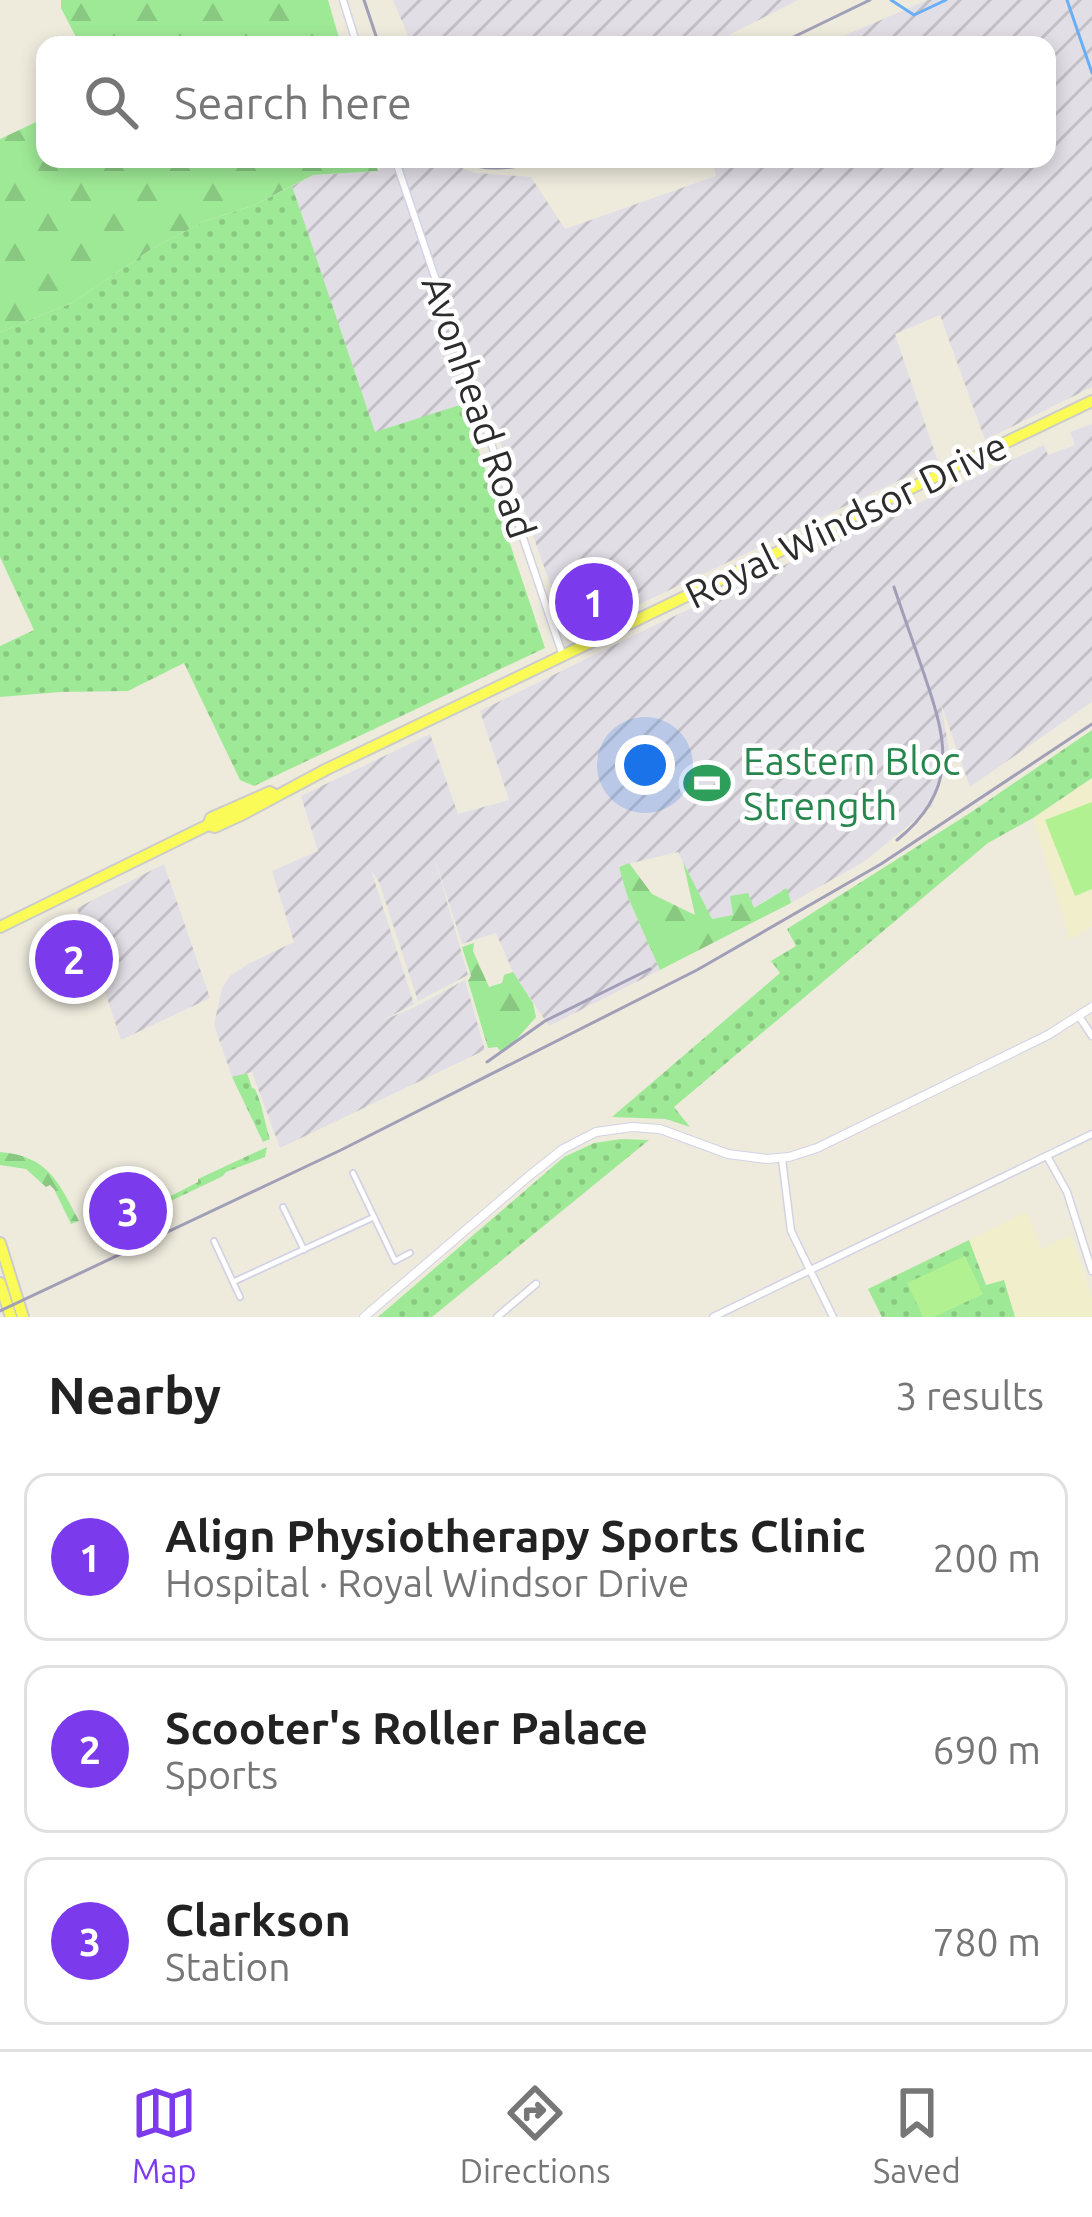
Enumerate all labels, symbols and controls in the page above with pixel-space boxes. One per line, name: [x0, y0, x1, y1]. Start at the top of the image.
search box: [36, 36, 1056, 168]
icon: search: [78, 69, 144, 135]
text: Search here: [174, 77, 412, 128]
street label: Avonhead Road: [414, 270, 544, 544]
street label: Royal Windsor Drive: [678, 423, 1013, 616]
pin: 1: [555, 557, 633, 647]
your location: [615, 735, 675, 795]
place label: Eastern Bloc Strength: [743, 739, 961, 827]
sports icon: Eastern Bloc Strength: [682, 758, 732, 808]
pin: 2: [35, 914, 113, 1004]
pin: 3: [89, 1166, 167, 1256]
text: Nearby: [48, 1366, 221, 1424]
text: 3 results: [895, 1374, 1044, 1417]
text: Align Physiotherapy Sports Clinic: [165, 1510, 866, 1561]
text: 1: [79, 1536, 101, 1579]
text: 200 m: [932, 1536, 1041, 1579]
text: Hospital · Royal Windsor Drive: [165, 1561, 689, 1604]
text: Scooter's Roller Palace: [165, 1702, 648, 1753]
text: 2: [79, 1728, 101, 1771]
text: 690 m: [932, 1728, 1041, 1771]
text: Sports: [165, 1753, 278, 1796]
text: Clarkson: [165, 1894, 351, 1945]
text: 3: [79, 1920, 101, 1963]
text: 780 m: [932, 1920, 1041, 1963]
text: Station: [165, 1945, 291, 1988]
tab: Map: [131, 2080, 197, 2189]
tab: Directions: [460, 2080, 610, 2189]
tab: Saved: [873, 2080, 961, 2189]

